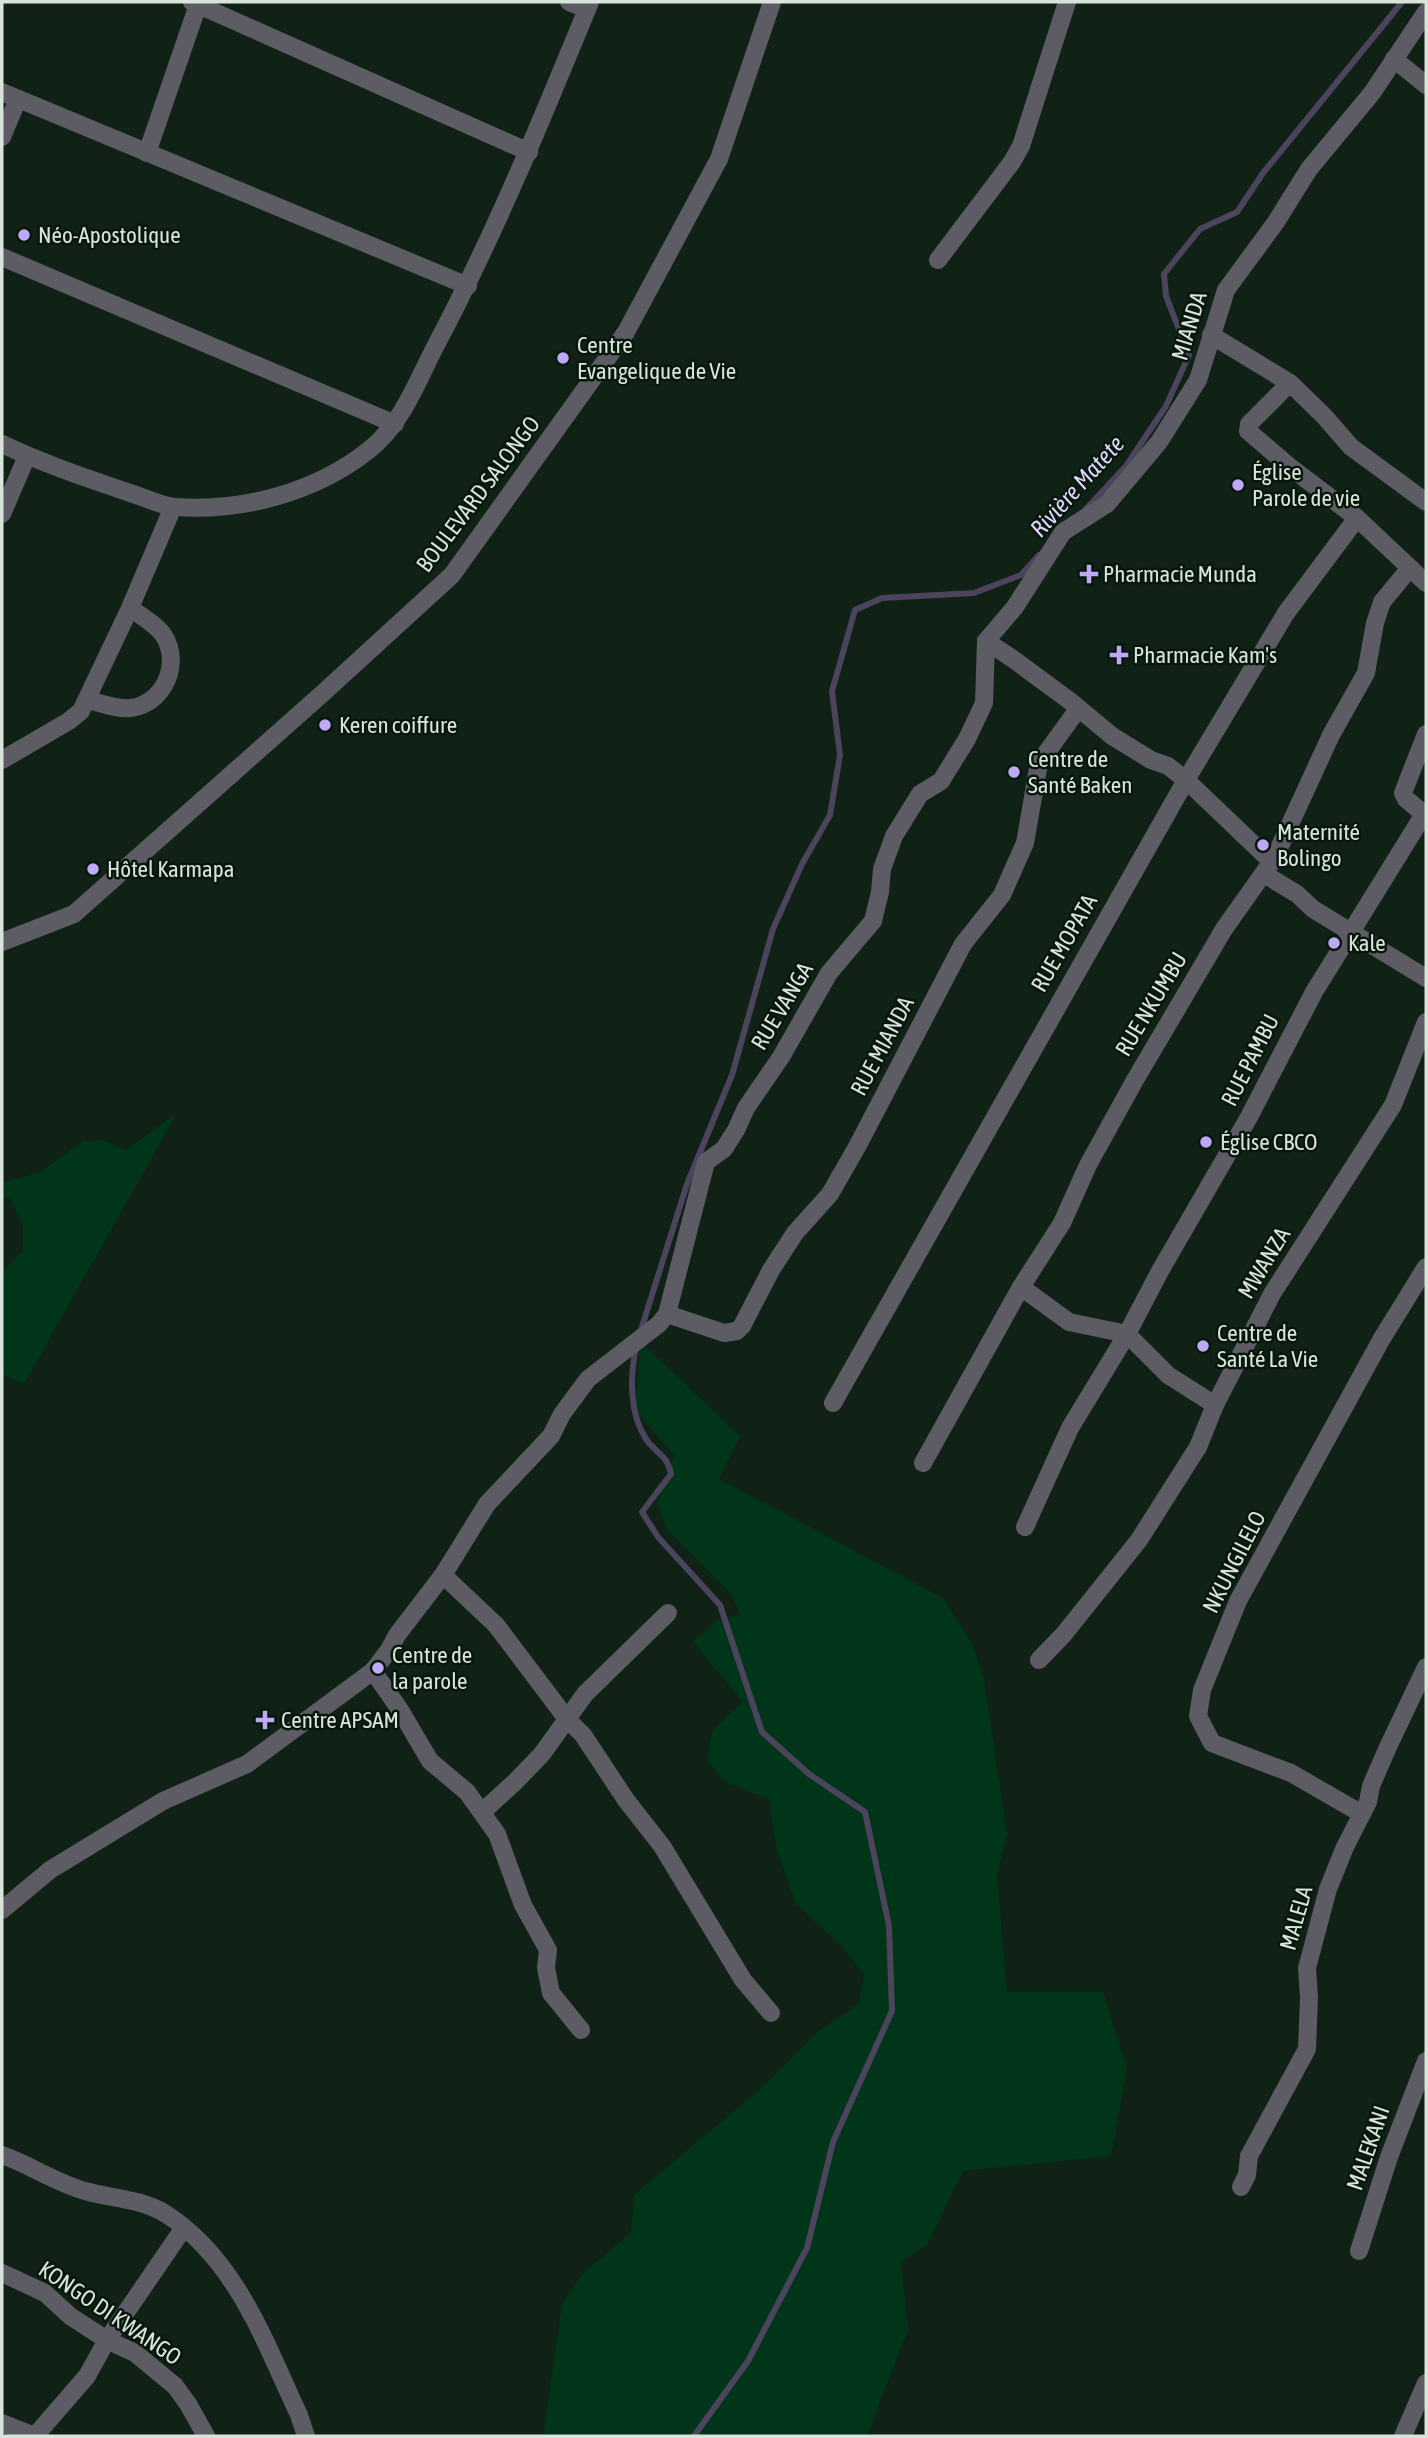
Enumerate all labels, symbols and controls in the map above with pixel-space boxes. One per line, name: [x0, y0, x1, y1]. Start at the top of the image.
place label: Néo-Apostolique: [38, 222, 181, 248]
marker: Néo-Apostolique: [16, 227, 32, 243]
street label: MIANDA: [1166, 288, 1212, 363]
place label: Centre Evangelique de Vie: [577, 332, 736, 384]
marker: Centre Evangelique de Vie: [555, 350, 571, 366]
street label: BOULEVARD SALONGO: [411, 411, 545, 577]
water label: Rivière Matete: [1025, 430, 1130, 542]
place label: Église Parole de vie: [1252, 459, 1360, 511]
marker: Église Parole de vie: [1230, 477, 1246, 493]
place label: Pharmacie Munda: [1103, 561, 1257, 587]
marker: Pharmacie Munda: [1081, 566, 1097, 582]
place label: Pharmacie Kam's: [1133, 642, 1277, 668]
marker: Pharmacie Kam's: [1111, 647, 1127, 663]
place label: Keren coiffure: [339, 712, 457, 738]
marker: Keren coiffure: [317, 717, 333, 733]
place label: Centre de Santé Baken: [1028, 746, 1132, 798]
marker: Centre de Santé Baken: [1006, 764, 1022, 780]
place label: Maternité Bolingo: [1277, 819, 1360, 871]
marker: Maternité Bolingo: [1255, 837, 1271, 853]
place label: Hôtel Karmapa: [107, 856, 234, 882]
marker: Hôtel Karmapa: [85, 861, 101, 877]
street label: RUE MOPATA: [1026, 889, 1103, 996]
place label: Kale: [1348, 930, 1386, 956]
marker: Kale: [1326, 935, 1342, 951]
street label: RUE NKUMBU: [1110, 947, 1192, 1061]
street label: RUE VANGA: [746, 957, 819, 1054]
street label: RUE MIANDA: [845, 991, 919, 1100]
street label: RUE PAMBU: [1216, 1010, 1284, 1110]
place label: Église CBCO: [1220, 1129, 1317, 1155]
marker: Église CBCO: [1198, 1134, 1214, 1150]
street label: MWANZA: [1233, 1222, 1296, 1303]
place label: Centre de Santé La Vie: [1217, 1320, 1318, 1372]
marker: Centre de Santé La Vie: [1195, 1338, 1211, 1354]
street label: NKUNGILELO: [1197, 1507, 1271, 1617]
place label: Centre de la parole: [392, 1642, 472, 1694]
marker: Centre de la parole: [370, 1660, 386, 1676]
place label: Centre APSAM: [281, 1707, 399, 1733]
marker: Centre APSAM: [255, 1710, 275, 1730]
street label: MALELA: [1274, 1882, 1318, 1953]
street label: MALEKANI: [1341, 2102, 1395, 2194]
street label: KONGO DI KWANGO: [34, 2256, 186, 2370]

